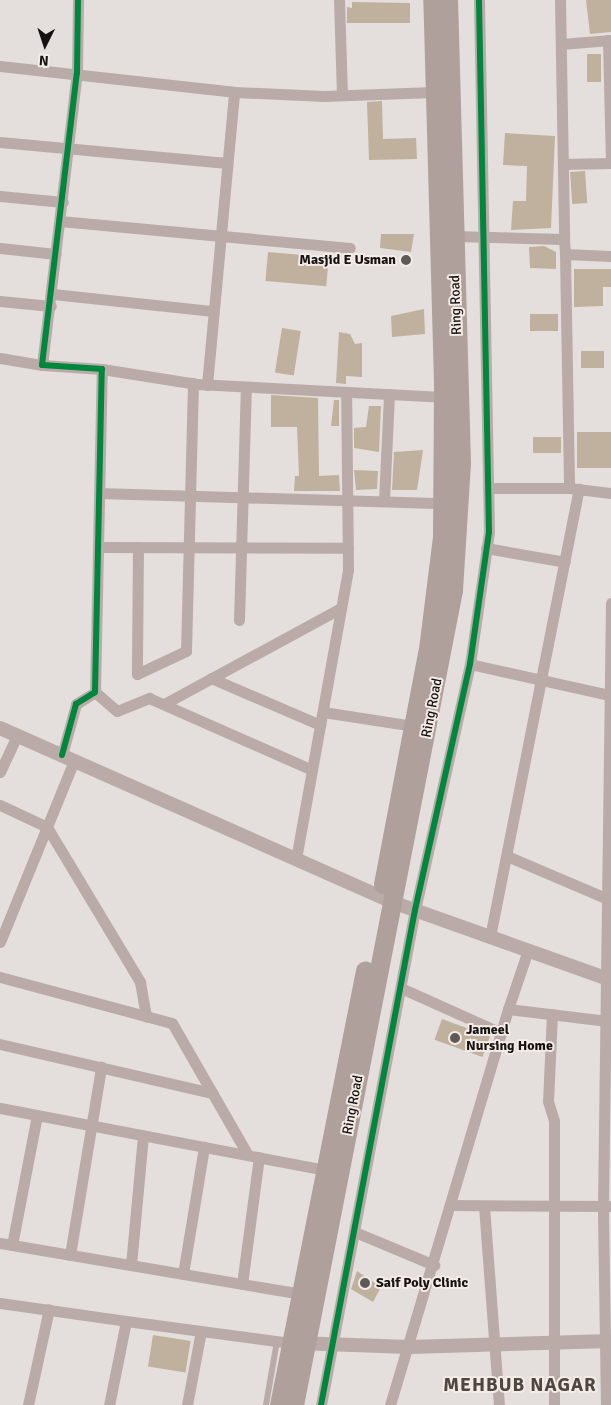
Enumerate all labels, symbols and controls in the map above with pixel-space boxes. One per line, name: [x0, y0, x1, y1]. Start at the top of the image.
north arrow: [20, 20, 70, 70]
text: N: [38, 52, 49, 69]
place label: Masjid E Usman: [299, 252, 396, 268]
marker: Masjid E Usman: [400, 254, 412, 266]
street label: Ring Road: [447, 275, 465, 335]
street label: Ring Road: [418, 677, 446, 739]
place label: Jameel Nursing Home: [466, 1022, 553, 1054]
marker: Jameel Nursing Home: [448, 1031, 462, 1045]
street label: Ring Road: [339, 1074, 367, 1136]
place label: Saif Poly Clinic: [376, 1275, 468, 1291]
marker: Saif Poly Clinic: [358, 1276, 372, 1290]
district label: MEHBUB NAGAR: [442, 1375, 598, 1397]

